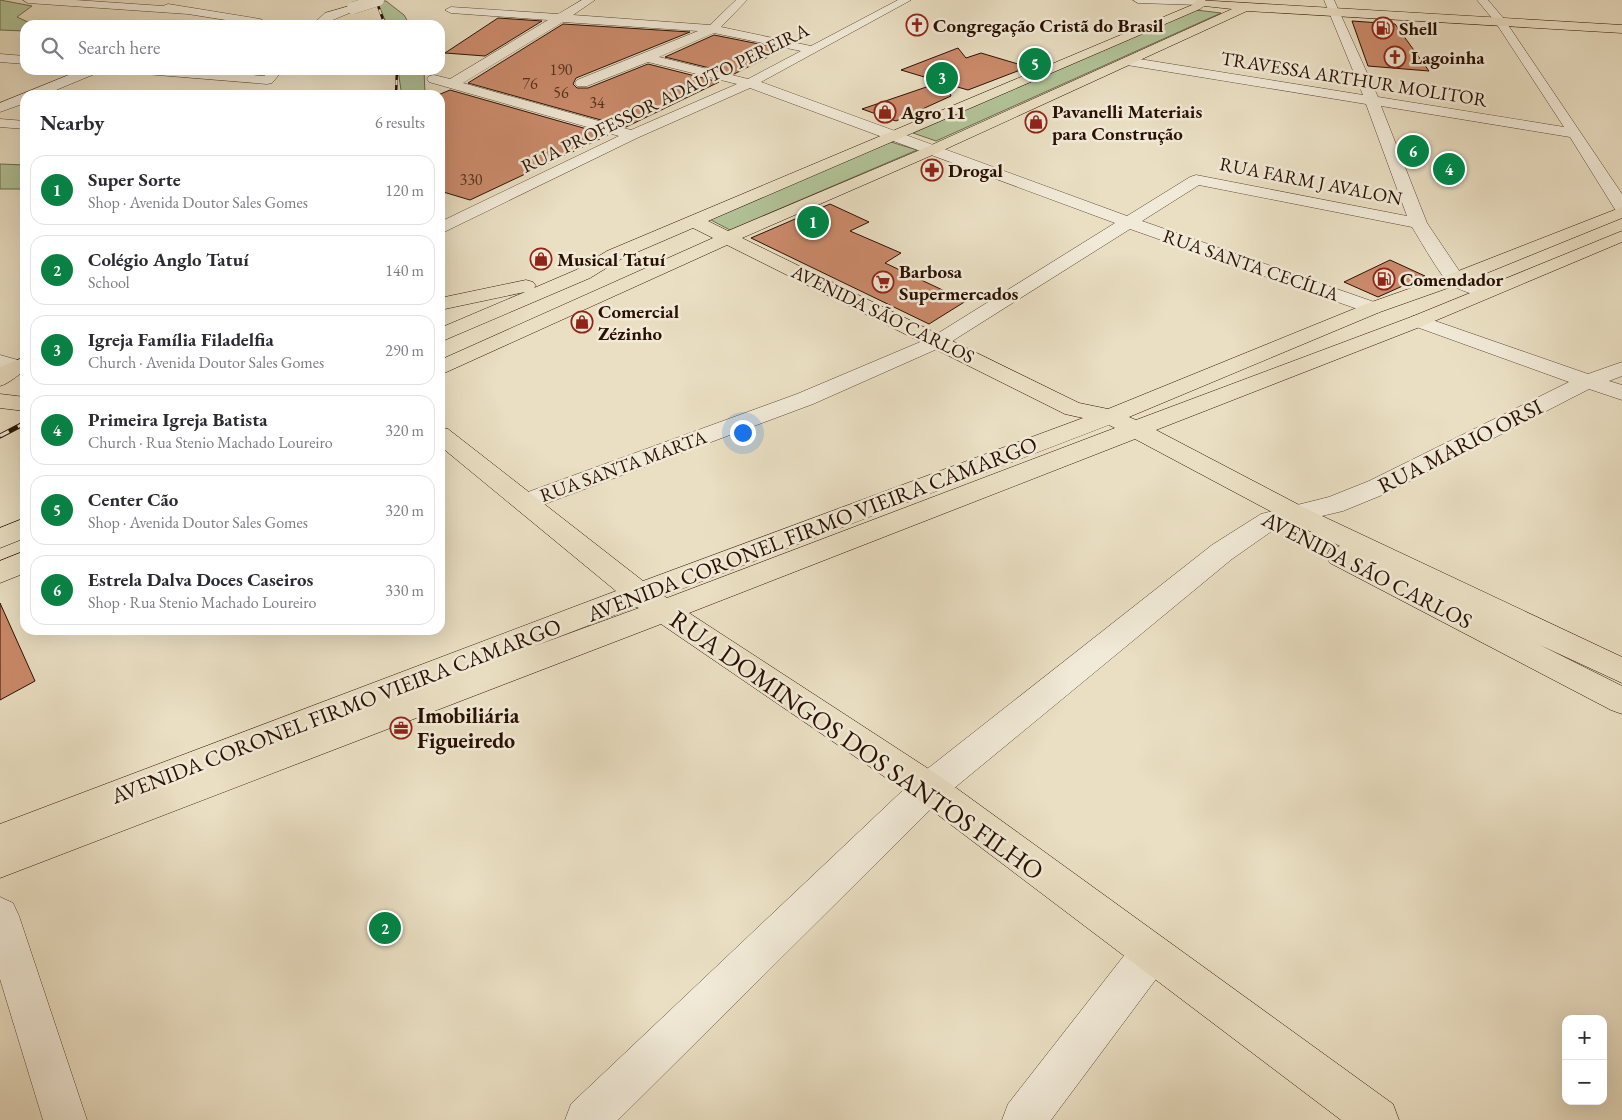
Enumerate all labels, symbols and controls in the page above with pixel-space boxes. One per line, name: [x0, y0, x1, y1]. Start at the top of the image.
church icon: Congregação Cristã do Brasil: [905, 13, 929, 37]
place label: Congregação Cristã do Brasil: [933, 13, 1164, 38]
fuel station icon: Shell: [1371, 16, 1395, 40]
place label: Shell: [1399, 16, 1438, 41]
street label: RUA PROFESSOR ADAUTO PEREIRA: [517, 17, 814, 179]
search box: [20, 20, 445, 75]
icon: search: [38, 34, 66, 62]
text: Search here: [78, 35, 160, 60]
pin: 5: [1019, 45, 1051, 83]
church icon: Lagoinha: [1383, 45, 1407, 69]
place label: Lagoinha: [1411, 45, 1485, 70]
street label: TRAVESSA ARTHUR MOLITOR: [1219, 46, 1489, 112]
house number: 190: [549, 59, 573, 80]
pin: 3: [926, 59, 958, 97]
house number: 76: [522, 73, 538, 94]
house number: 56: [553, 82, 569, 103]
house number: 34: [589, 92, 605, 113]
place label: Pavanelli Materiais para Construção: [1052, 99, 1202, 146]
shop icon: Agro 11: [873, 100, 897, 124]
place label: Agro 11: [900, 100, 966, 125]
text: Nearby: [40, 109, 104, 136]
shop icon: Pavanelli Materiais para Construção: [1024, 110, 1048, 134]
text: 6 results: [375, 112, 425, 133]
pin: 6: [1397, 132, 1429, 170]
pin: 4: [1433, 150, 1465, 188]
street label: RUA FARM J AVALON: [1218, 151, 1404, 211]
pharmacy icon: Drogal: [920, 158, 944, 182]
place label: Drogal: [948, 158, 1004, 183]
text: Super Sorte: [88, 167, 181, 192]
house number: 330: [459, 169, 483, 190]
text: 1: [53, 180, 61, 201]
text: 120 m: [385, 180, 424, 201]
text: Shop · Avenida Doutor Sales Gomes: [88, 192, 308, 213]
pin: 1: [797, 203, 829, 241]
street label: RUA SANTA CECÍLIA: [1160, 223, 1343, 307]
text: Colégio Anglo Tatuí: [88, 247, 249, 272]
shop icon: Musical Tatuí: [529, 247, 553, 271]
place label: Musical Tatuí: [557, 247, 666, 272]
street label: AVENIDA SÃO CARLOS: [787, 258, 979, 369]
place label: Barbosa Supermercados: [899, 259, 1019, 306]
text: 2: [53, 260, 61, 281]
text: 140 m: [385, 260, 424, 281]
fuel station icon: Comendador: [1372, 267, 1396, 291]
place label: Comendador: [1400, 267, 1504, 292]
supermarket icon: Barbosa Supermercados: [871, 270, 895, 294]
text: School: [88, 272, 130, 293]
place label: Comercial Zézinho: [598, 299, 680, 346]
shop icon: Comercial Zézinho: [570, 310, 594, 334]
text: Igreja Família Filadelfia: [88, 327, 274, 352]
text: 3: [53, 340, 61, 361]
text: 290 m: [385, 340, 424, 361]
text: Church · Avenida Doutor Sales Gomes: [88, 352, 324, 373]
street label: RUA MARIO ORSI: [1373, 392, 1548, 500]
text: Primeira Igreja Batista: [88, 407, 268, 432]
text: 4: [53, 420, 61, 441]
text: 320 m: [385, 420, 424, 441]
your location: [730, 420, 756, 446]
street label: RUA SANTA MARTA: [536, 424, 711, 508]
street label: AVENIDA CORONEL FIRMO VIEIRA CAMARGO: [582, 429, 1041, 629]
text: Church · Rua Stenio Machado Loureiro: [88, 432, 333, 453]
text: Center Cão: [88, 487, 178, 512]
text: 5: [53, 500, 61, 521]
text: 320 m: [385, 500, 424, 521]
street label: AVENIDA SÃO CARLOS: [1256, 504, 1477, 636]
text: Shop · Avenida Doutor Sales Gomes: [88, 512, 308, 533]
text: Estrela Dalva Doces Caseiros: [88, 567, 313, 592]
text: 6: [53, 580, 61, 601]
text: 330 m: [385, 580, 424, 601]
text: Shop · Rua Stenio Machado Loureiro: [88, 592, 316, 613]
street label: RUA DOMINGOS DOS SANTOS FILHO: [663, 602, 1051, 888]
street label: AVENIDA CORONEL FIRMO VIEIRA CAMARGO: [106, 611, 565, 811]
place label: Imobiliária Figueiredo: [417, 701, 520, 755]
office icon: Imobiliária Figueiredo: [389, 716, 413, 740]
pin: 2: [369, 909, 401, 947]
map controls: [1562, 1015, 1607, 1105]
button: +: [1562, 1015, 1607, 1060]
button: −: [1562, 1060, 1607, 1105]

